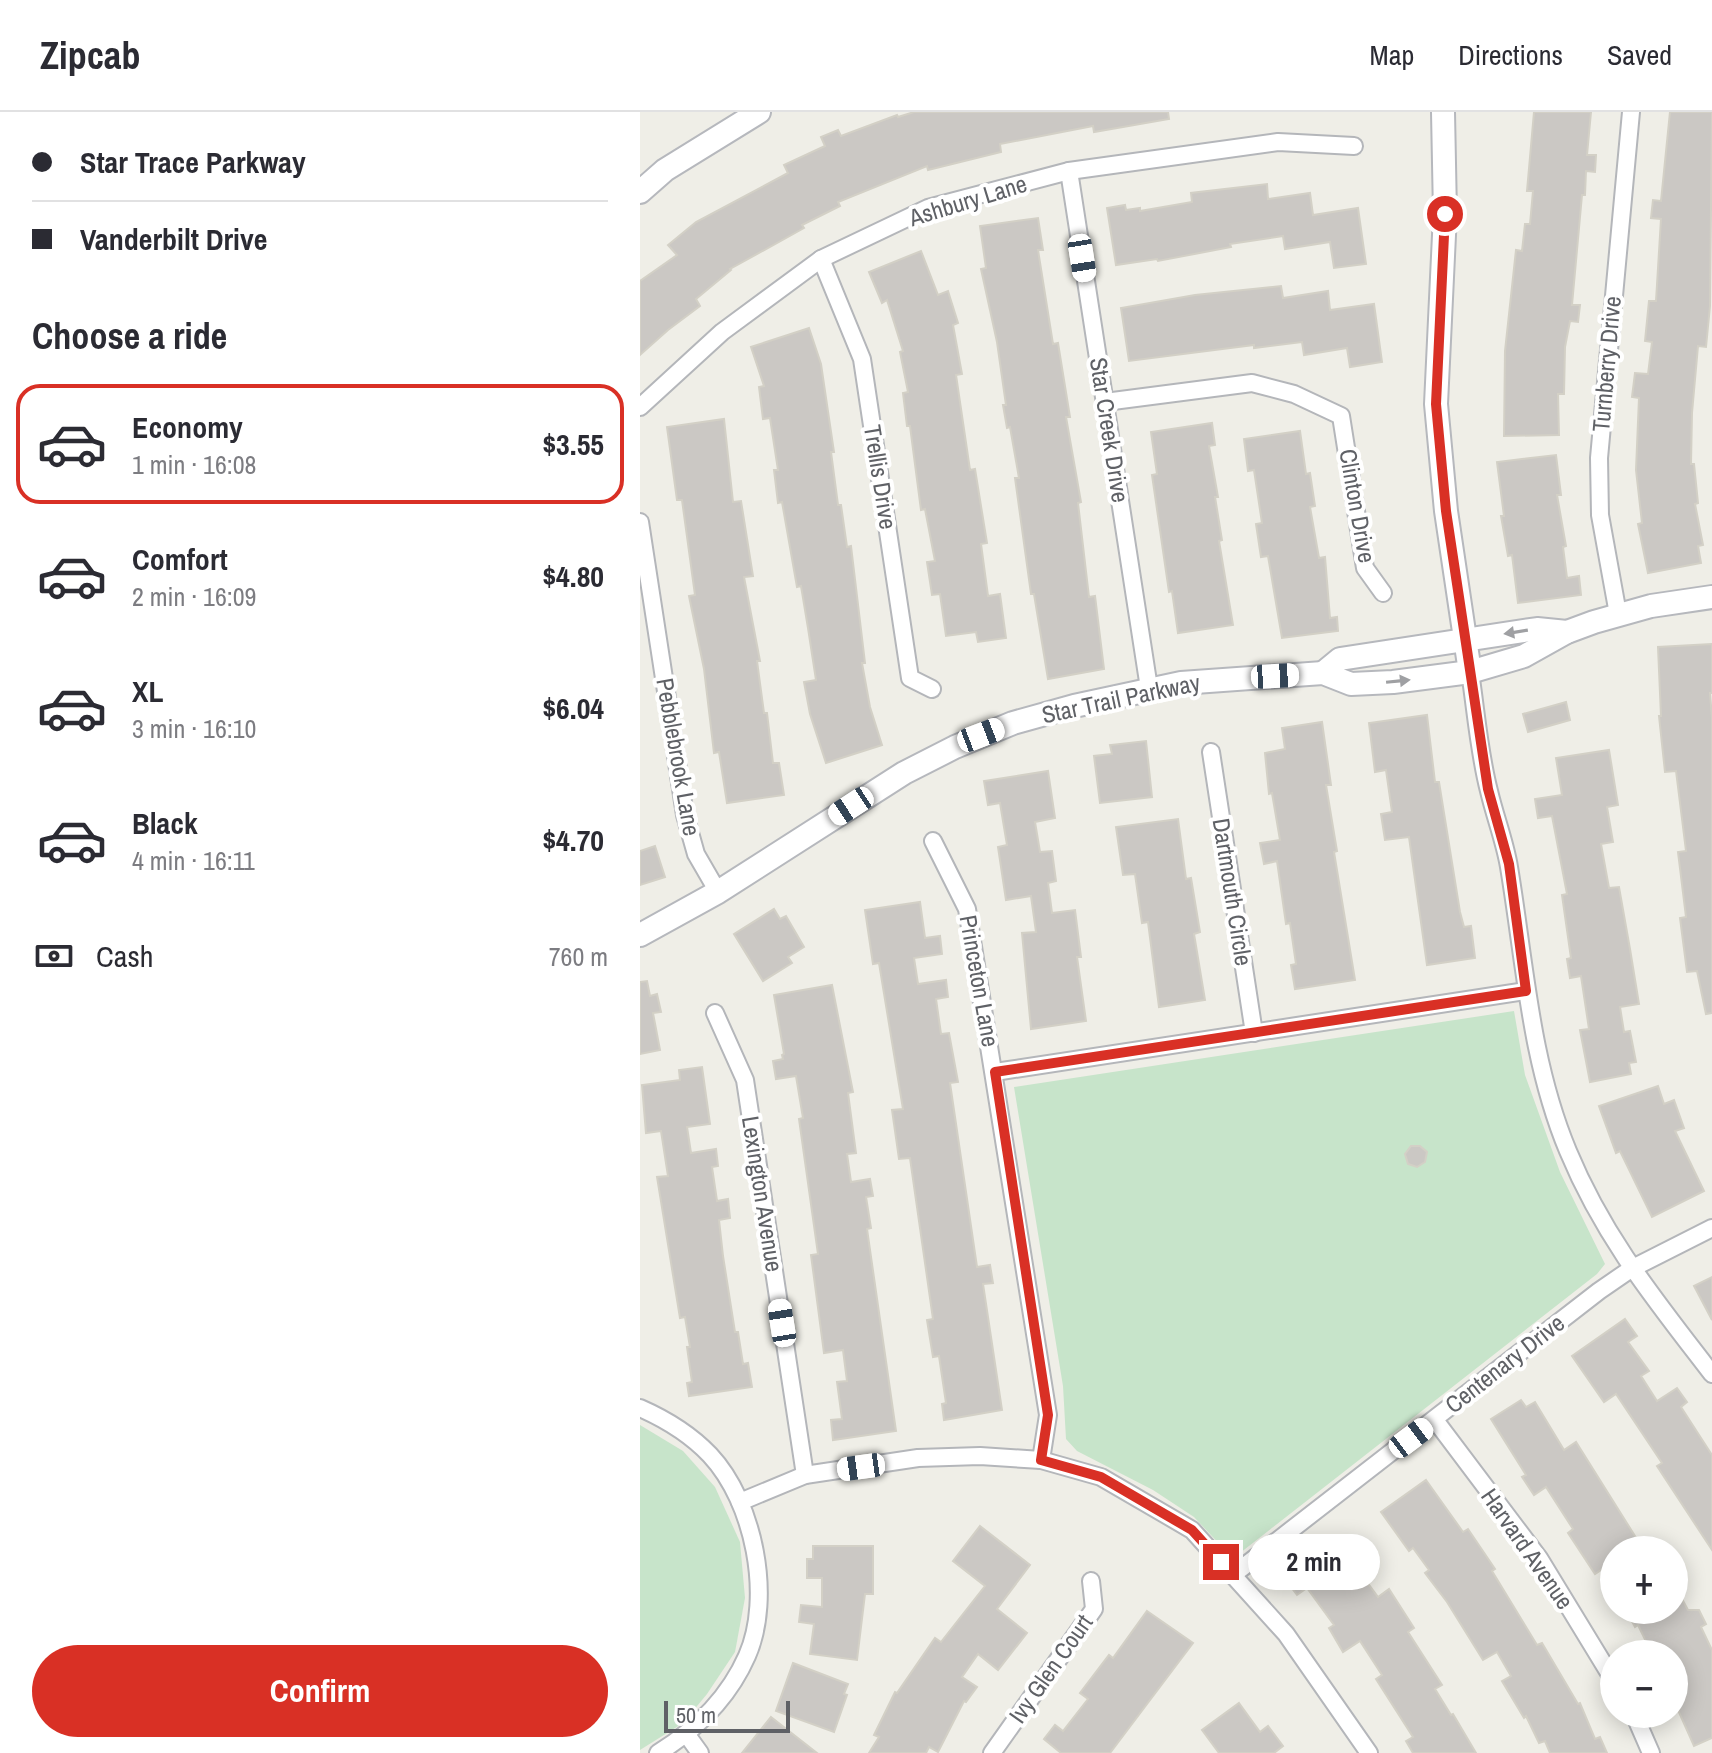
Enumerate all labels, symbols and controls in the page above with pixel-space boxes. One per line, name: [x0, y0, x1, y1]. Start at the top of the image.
text: Zipcab: [40, 30, 140, 81]
text: Map: [1370, 36, 1414, 74]
text: Directions: [1458, 36, 1563, 74]
text: Saved: [1607, 36, 1672, 74]
text: Star Trace Parkway: [80, 142, 306, 182]
street label: Ashbury Lane: [904, 167, 1030, 233]
route start: [1427, 196, 1463, 232]
text: Vanderbilt Drive: [80, 219, 267, 259]
car: [1066, 232, 1098, 284]
street label: Turnberry Drive: [1584, 295, 1628, 433]
text: Choose a ride: [32, 312, 227, 360]
street label: Star Creek Drive: [1083, 355, 1137, 505]
text: Economy: [132, 407, 243, 447]
icon: car: [36, 408, 108, 480]
street label: Trellis Drive: [857, 422, 905, 531]
text: $3.55: [542, 424, 604, 464]
street label: Clinton Drive: [1332, 446, 1384, 565]
text: 1 min · 16:08: [132, 447, 256, 482]
text: Comfort: [132, 539, 228, 579]
icon: car: [36, 540, 108, 612]
text: $4.80: [542, 556, 604, 596]
text: 2 min · 16:09: [132, 579, 256, 614]
one-way arrow: [1503, 626, 1528, 639]
car: [1250, 663, 1300, 689]
street label: Star Trail Parkway: [1039, 666, 1203, 730]
text: XL: [132, 671, 163, 711]
icon: car: [36, 672, 108, 744]
street label: Pebblebrook Lane: [649, 675, 709, 838]
one-way arrow: [1386, 675, 1411, 688]
text: $6.04: [542, 688, 604, 728]
text: 3 min · 16:10: [132, 711, 256, 746]
car: [954, 715, 1008, 755]
car: [824, 783, 878, 829]
text: Black: [132, 803, 198, 843]
icon: car: [36, 804, 108, 876]
street label: Dartmouth Circle: [1206, 816, 1260, 968]
text: $4.70: [542, 820, 604, 860]
text: 4 min · 16:11: [132, 843, 255, 878]
street label: Princeton Lane: [953, 912, 1007, 1049]
icon: cash: [32, 934, 76, 978]
text: Cash: [96, 936, 153, 976]
text: 760 m: [549, 939, 608, 974]
street label: Lexington Avenue: [735, 1114, 791, 1274]
car: [766, 1297, 798, 1349]
street label: Centenary Drive: [1438, 1306, 1571, 1420]
car: [1385, 1414, 1437, 1462]
car: [836, 1452, 886, 1482]
street label: Harvard Avenue: [1474, 1482, 1581, 1615]
callout: 2 min: [1249, 1534, 1381, 1590]
map controls: [1600, 1536, 1688, 1728]
button: +: [1600, 1536, 1688, 1624]
route end: [1203, 1544, 1239, 1580]
text: 2 min: [1286, 1544, 1342, 1579]
street label: Ivy Glen Court: [1001, 1607, 1100, 1729]
button: −: [1600, 1640, 1688, 1728]
button: Confirm: [32, 1645, 608, 1737]
scale bar: [664, 1697, 790, 1733]
text: 50 m: [676, 1700, 716, 1730]

